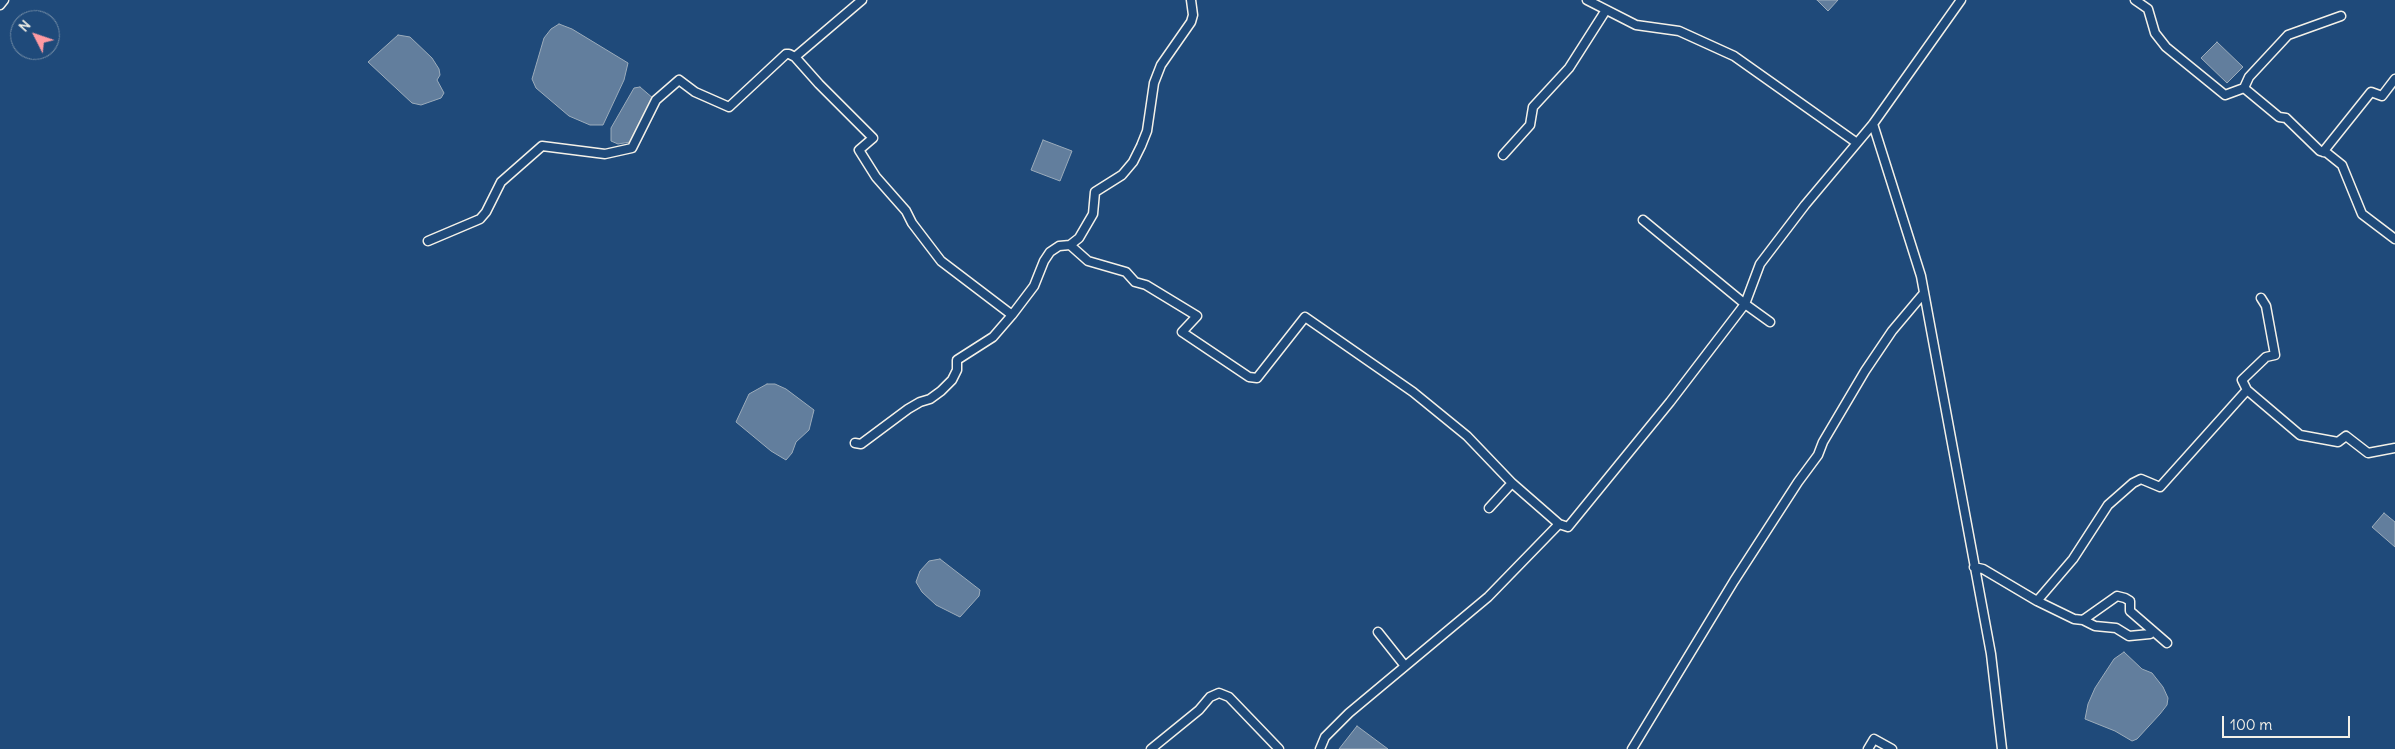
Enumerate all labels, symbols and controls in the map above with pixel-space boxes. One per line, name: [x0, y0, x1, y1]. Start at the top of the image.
north arrow: [10, 10, 60, 60]
text: N: [14, 16, 34, 35]
scale bar: [2225, 706, 2352, 738]
text: 100 m: [2230, 715, 2272, 734]

